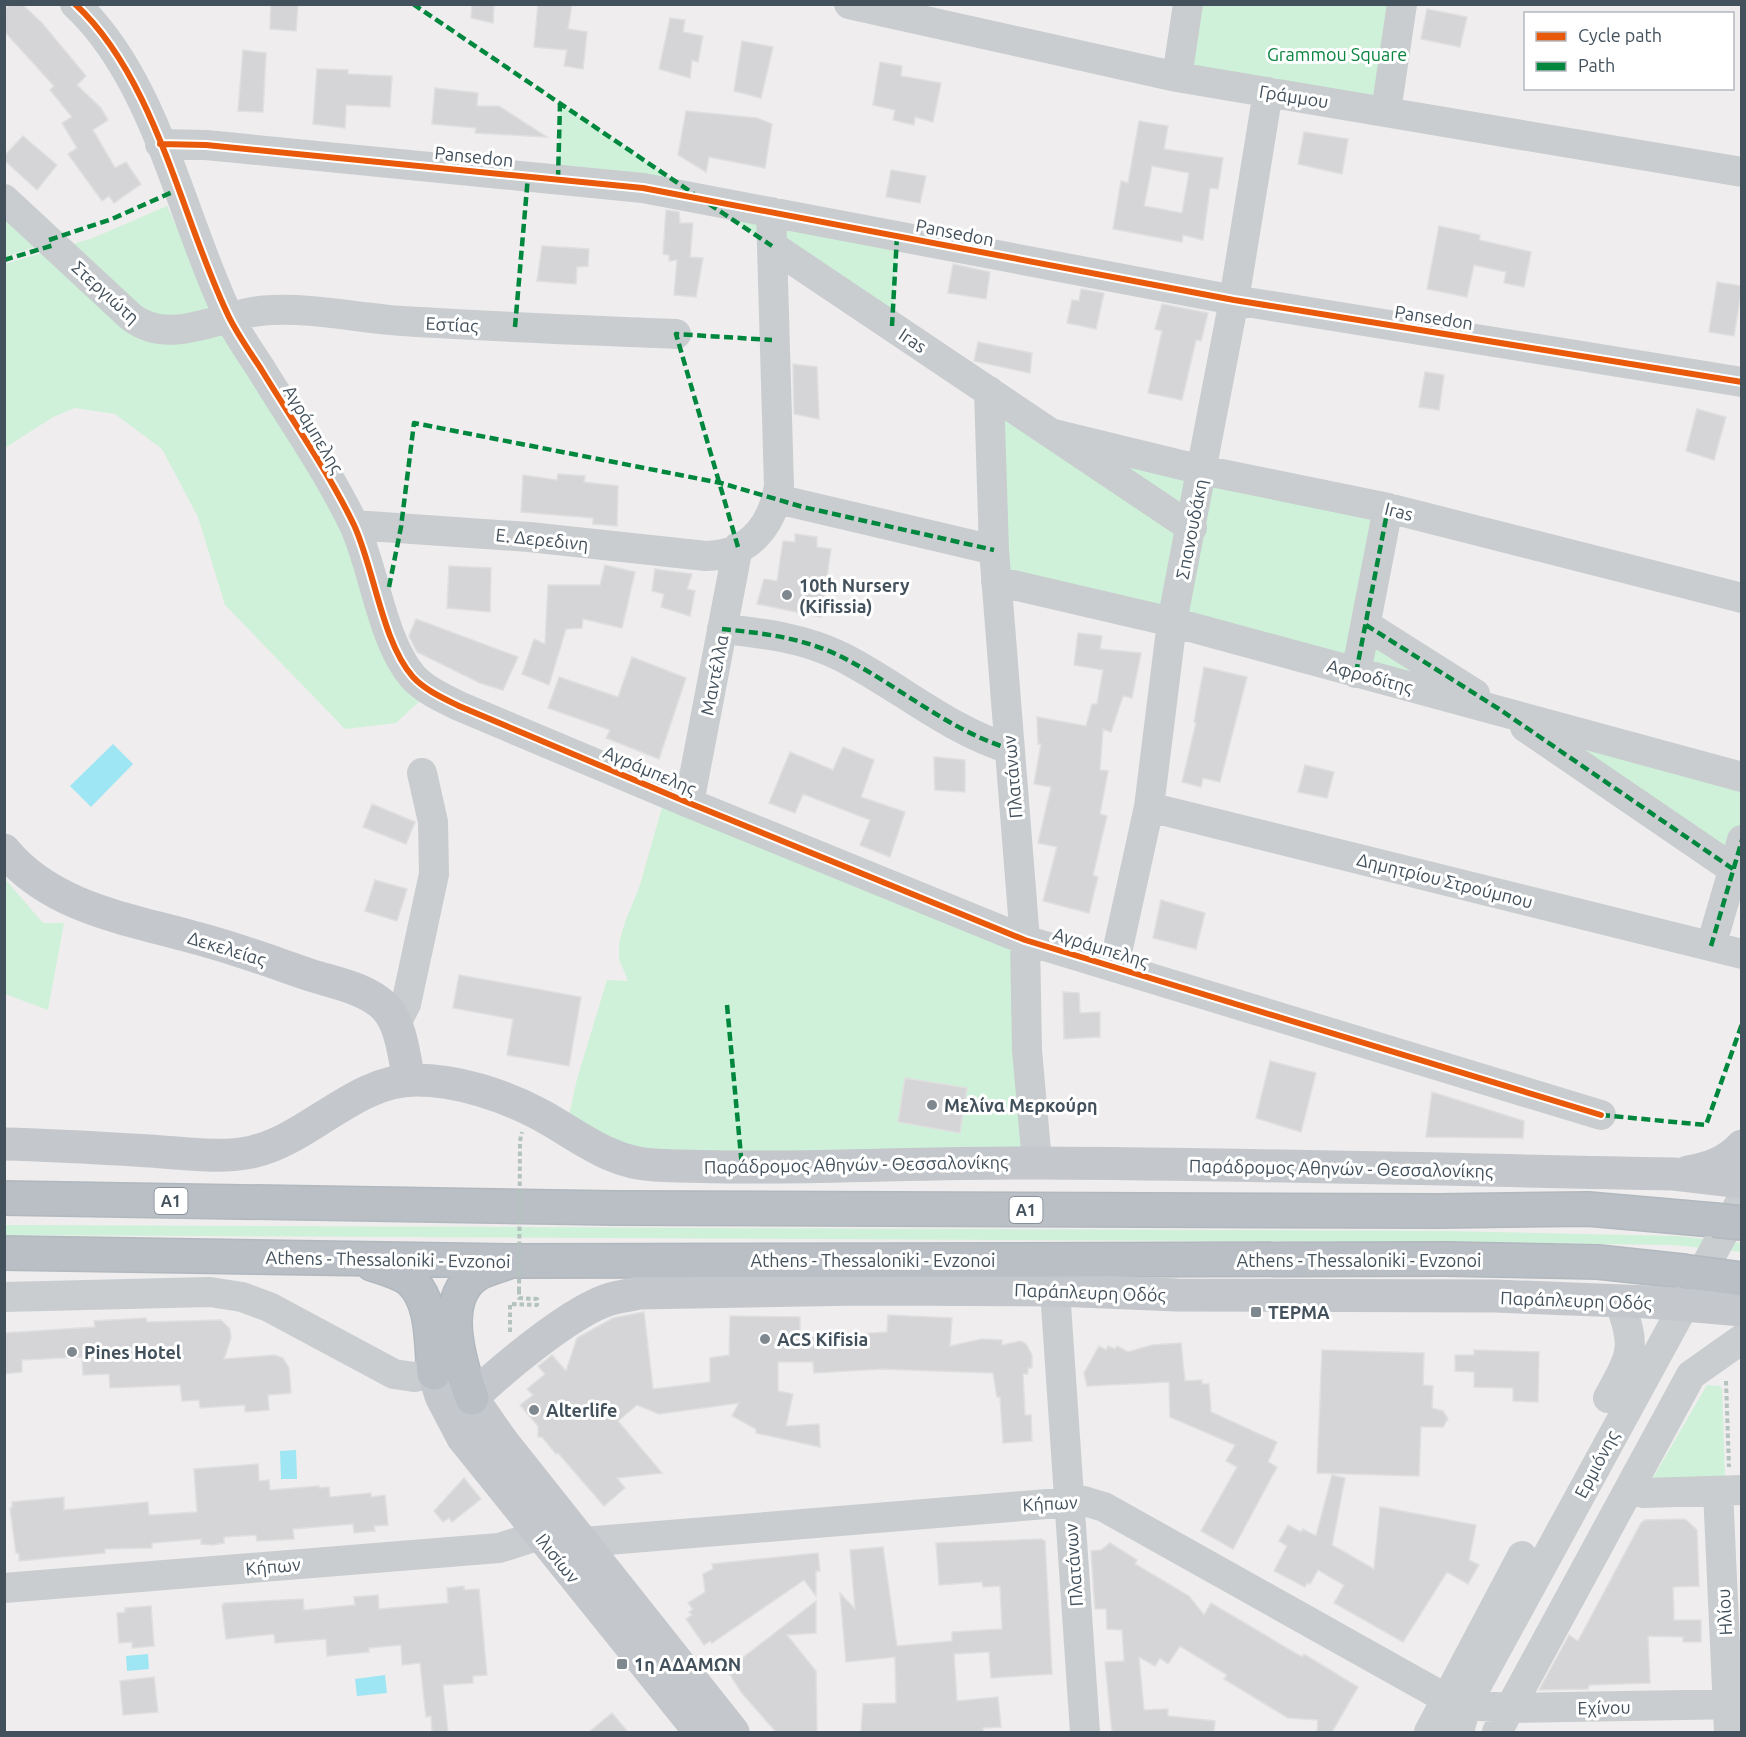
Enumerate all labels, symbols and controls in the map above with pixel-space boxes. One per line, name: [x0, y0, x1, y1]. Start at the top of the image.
legend: [1524, 12, 1734, 90]
text: Cycle path: [1578, 25, 1662, 45]
park label: Grammou Square: [1267, 44, 1407, 64]
text: Path: [1578, 55, 1615, 75]
street label: Γράμμου: [1258, 81, 1330, 111]
street label: Pansedon: [434, 142, 514, 170]
street label: Pansedon: [914, 215, 996, 249]
street label: Στεργιώτη: [68, 257, 144, 327]
street label: Pansedon: [1393, 301, 1475, 333]
street label: Εστίας: [425, 313, 479, 336]
street label: Iras: [896, 324, 931, 356]
street label: Αγράμπελης: [279, 381, 348, 477]
street label: Σπανουδάκη: [1172, 477, 1210, 581]
street label: Iras: [1383, 498, 1415, 524]
street label: Ε. Δερεδινη: [495, 524, 589, 554]
place label: 10th Nursery (Kifissia): [799, 575, 910, 617]
marker: 10th Nursery (Kifissia): [780, 588, 794, 602]
street label: Μαντέλλα: [696, 633, 732, 717]
street label: Αφροδίτης: [1325, 655, 1415, 698]
street label: Πλατάνων: [998, 734, 1026, 819]
street label: Αγράμπελης: [600, 741, 699, 799]
street label: Δημητρίου Στρούμπου: [1355, 848, 1535, 912]
street label: Αγράμπελης: [1050, 923, 1151, 972]
street label: Δεκελείας: [185, 927, 268, 970]
place label: Μελίνα Μερκούρη: [944, 1095, 1098, 1115]
marker: Μελίνα Μερκούρη: [925, 1098, 939, 1112]
street label: Παράδρομος Αθηνών - Θεσσαλονίκης: [704, 1151, 1008, 1178]
street label: Παράδρομος Αθηνών - Θεσσαλονίκης: [1189, 1155, 1493, 1182]
road number: Α1: [154, 1188, 188, 1214]
road number: Α1: [1010, 1197, 1042, 1223]
street label: Athens - Thessaloniki - Evzonoi: [265, 1247, 511, 1271]
street label: Athens - Thessaloniki - Evzonoi: [751, 1250, 995, 1270]
street label: Athens - Thessaloniki - Evzonoi: [1237, 1250, 1481, 1270]
street label: Παράπλευρη Οδός: [1014, 1279, 1166, 1306]
street label: Παράπλευρη Οδός: [1500, 1287, 1652, 1314]
place label: ΤΕΡΜΑ: [1268, 1302, 1330, 1322]
marker: ΤΕΡΜΑ: [1249, 1305, 1263, 1319]
place label: ACS Kifisia: [777, 1329, 868, 1349]
marker: ACS Kifisia: [758, 1332, 772, 1346]
place label: Pines Hotel: [84, 1342, 182, 1362]
marker: Pines Hotel: [65, 1345, 79, 1359]
place label: Alterlife: [546, 1400, 617, 1420]
marker: Alterlife: [527, 1403, 541, 1417]
street label: Ερμιόνης: [1570, 1427, 1623, 1502]
street label: Κήπων: [1022, 1492, 1078, 1514]
street label: Πλατάνων: [1060, 1523, 1086, 1607]
street label: Ιλισίων: [532, 1529, 584, 1587]
street label: Κήπων: [245, 1554, 302, 1578]
street label: Ηλίου: [1713, 1588, 1735, 1636]
place label: 1η ΑΔΑΜΩΝ: [634, 1654, 741, 1674]
marker: 1η ΑΔΑΜΩΝ: [615, 1657, 629, 1671]
street label: Εχίνου: [1577, 1697, 1631, 1717]

